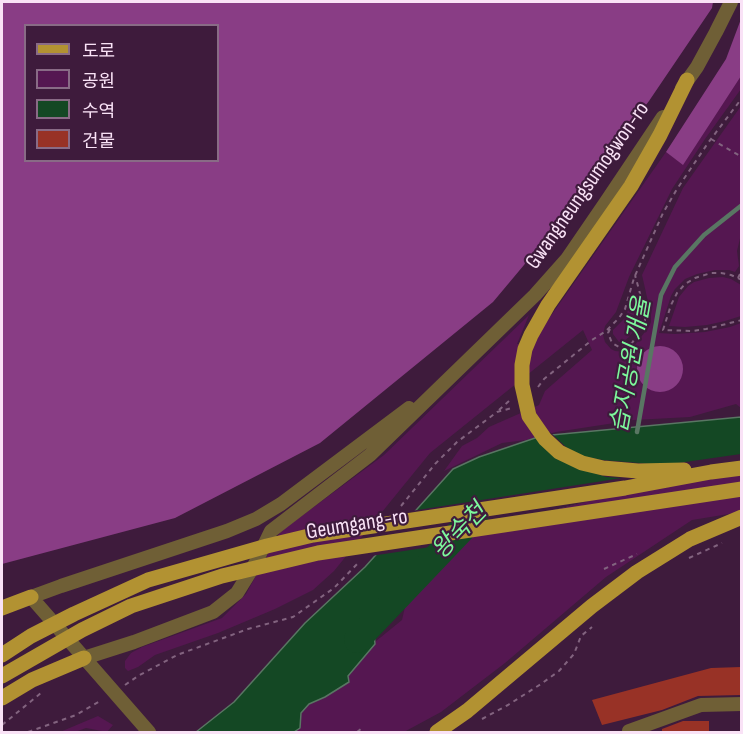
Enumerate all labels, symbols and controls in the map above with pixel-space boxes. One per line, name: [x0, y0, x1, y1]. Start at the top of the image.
legend: [24, 24, 219, 162]
text: 도로: [82, 41, 115, 62]
text: 공원: [82, 71, 115, 92]
street label: Gwangneungsumogwon-ro: [520, 97, 656, 275]
text: 수역: [82, 101, 115, 122]
text: 건물: [82, 131, 115, 152]
water label: 습지공원 개울: [606, 295, 658, 435]
water label: 왕숙천: [427, 498, 493, 566]
street label: Geumgang-ro: [305, 504, 409, 546]

